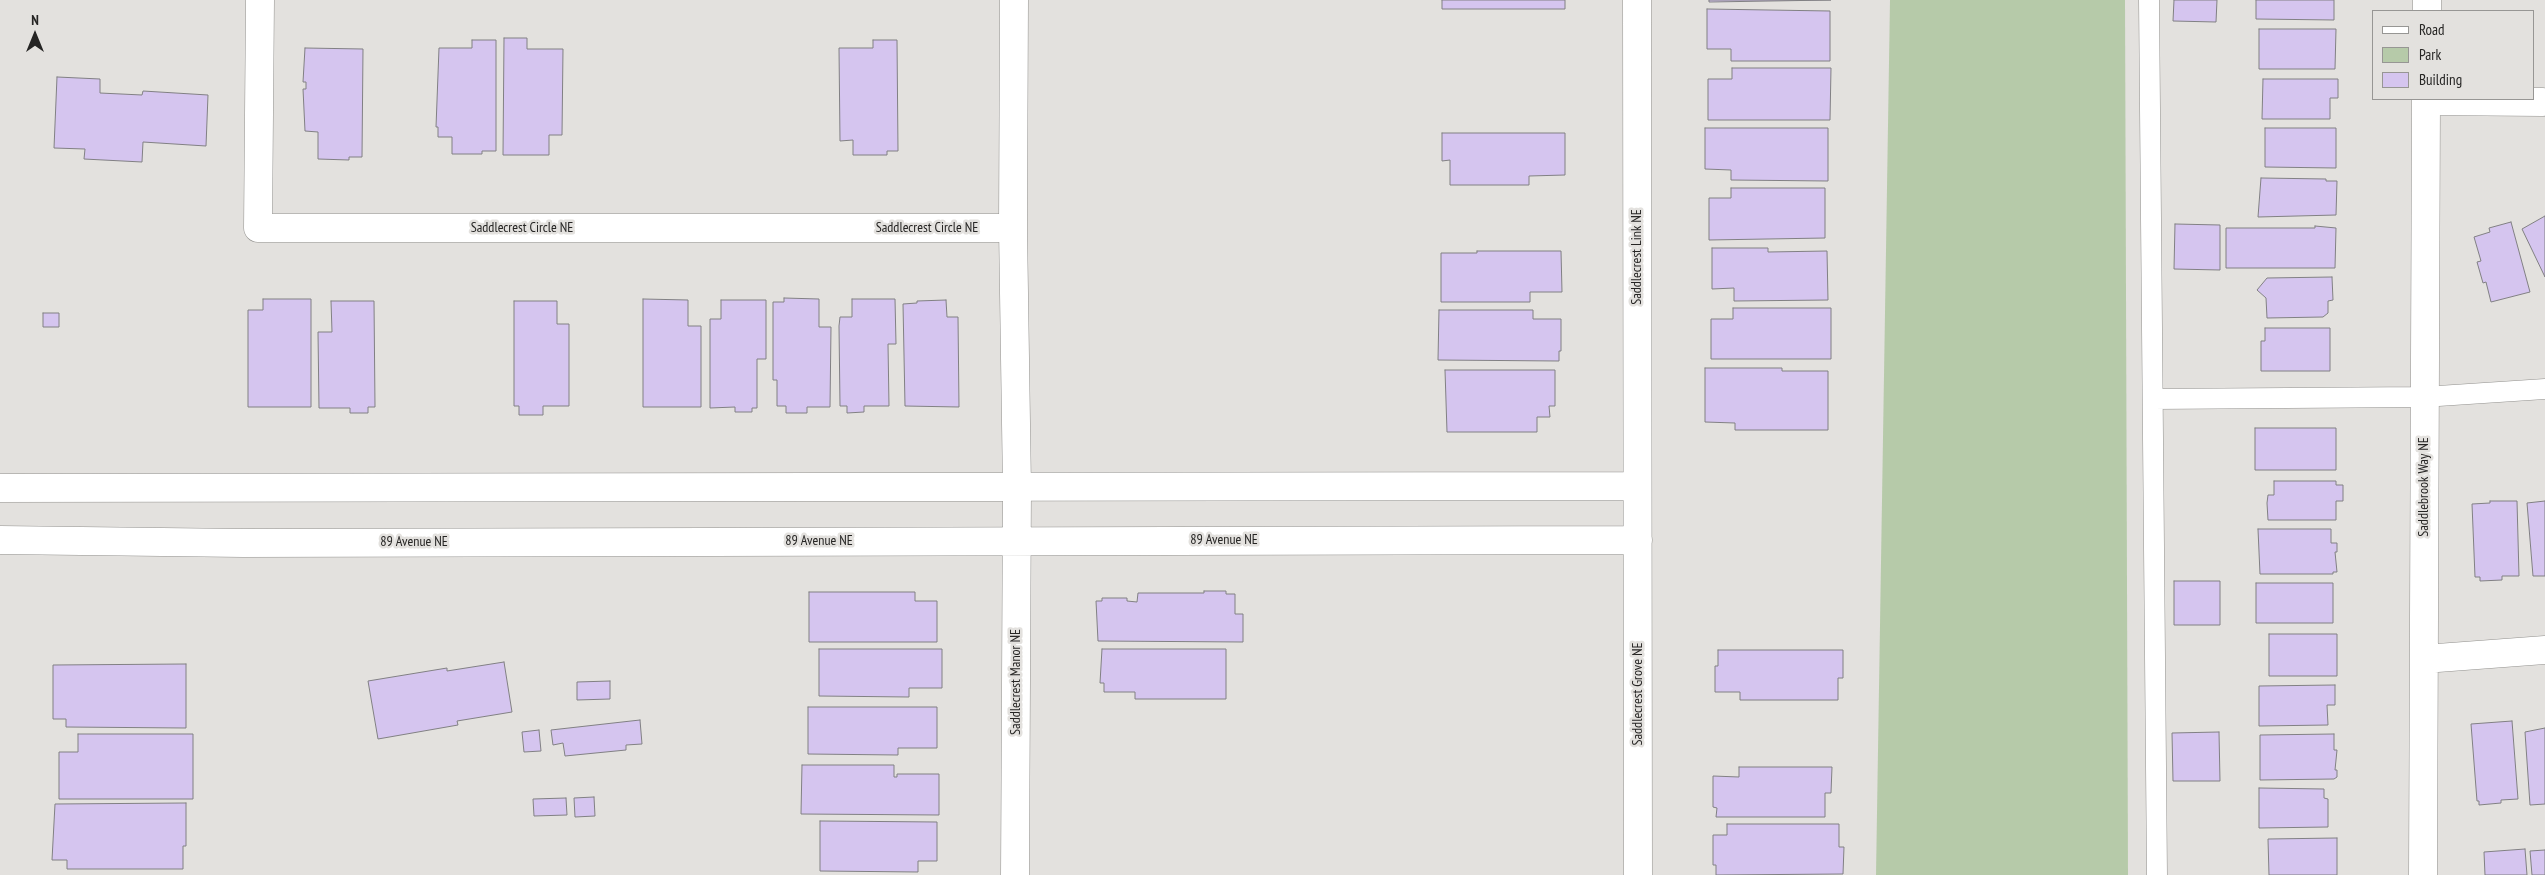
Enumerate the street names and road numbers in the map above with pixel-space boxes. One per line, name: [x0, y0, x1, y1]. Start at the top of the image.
street label: Saddlecrest Link NE: [1629, 209, 1645, 305]
street label: Saddlecrest Circle NE: [471, 220, 573, 236]
street label: Saddlecrest Circle NE: [876, 220, 978, 236]
street label: Saddlebrook Way NE: [2416, 437, 2432, 537]
street label: 89 Avenue NE: [1190, 532, 1258, 548]
street label: 89 Avenue NE: [785, 533, 853, 549]
street label: 89 Avenue NE: [380, 534, 448, 550]
street label: Saddlecrest Manor NE: [1008, 629, 1024, 735]
street label: Saddlecrest Grove NE: [1630, 642, 1646, 746]

